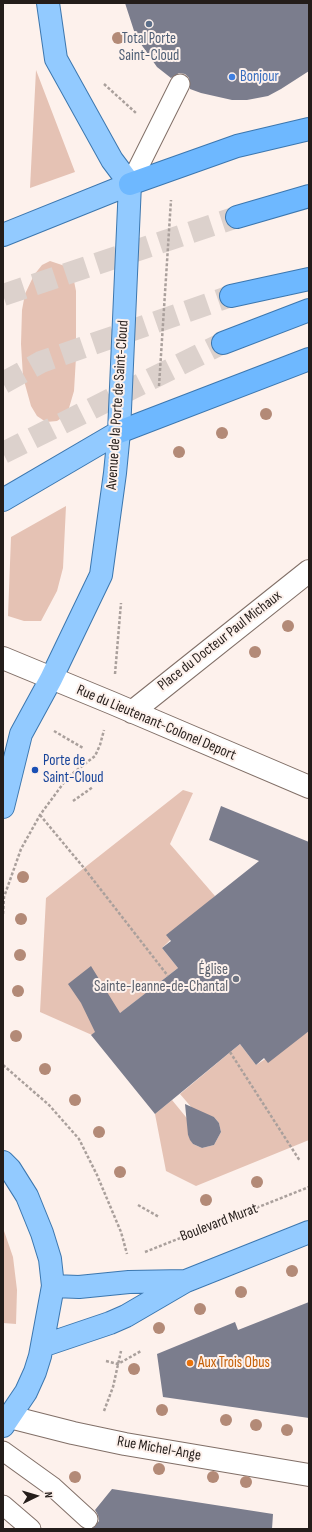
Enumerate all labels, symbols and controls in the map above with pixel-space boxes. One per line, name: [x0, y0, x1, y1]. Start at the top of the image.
marker: Total Porte Saint-Cloud: [144, 19, 154, 29]
place label: Total Porte Saint-Cloud: [119, 30, 179, 65]
place label: Bonjour: [240, 68, 279, 86]
marker: Bonjour: [227, 72, 237, 82]
street label: Avenue de la Porte de Saint-Cloud: [103, 320, 133, 490]
street label: Place du Docteur Paul Michaux: [154, 587, 286, 695]
street label: Rue du Lieutenant-Colonel Deport: [74, 681, 238, 765]
place label: Porte de Saint-Cloud: [43, 752, 103, 787]
marker: Porte de Saint-Cloud: [30, 765, 40, 775]
place label: Église Sainte-Jeanne-de-Chantal: [94, 961, 228, 996]
marker: Église Sainte-Jeanne-de-Chantal: [231, 974, 241, 984]
street label: Boulevard Murat: [178, 1200, 260, 1246]
place label: Aux Trois Obus: [198, 1354, 270, 1372]
marker: Aux Trois Obus: [185, 1358, 195, 1368]
street label: Rue Michel-Ange: [116, 1433, 202, 1465]
north arrow: [16, 1476, 56, 1516]
text: N: [42, 1491, 55, 1498]

